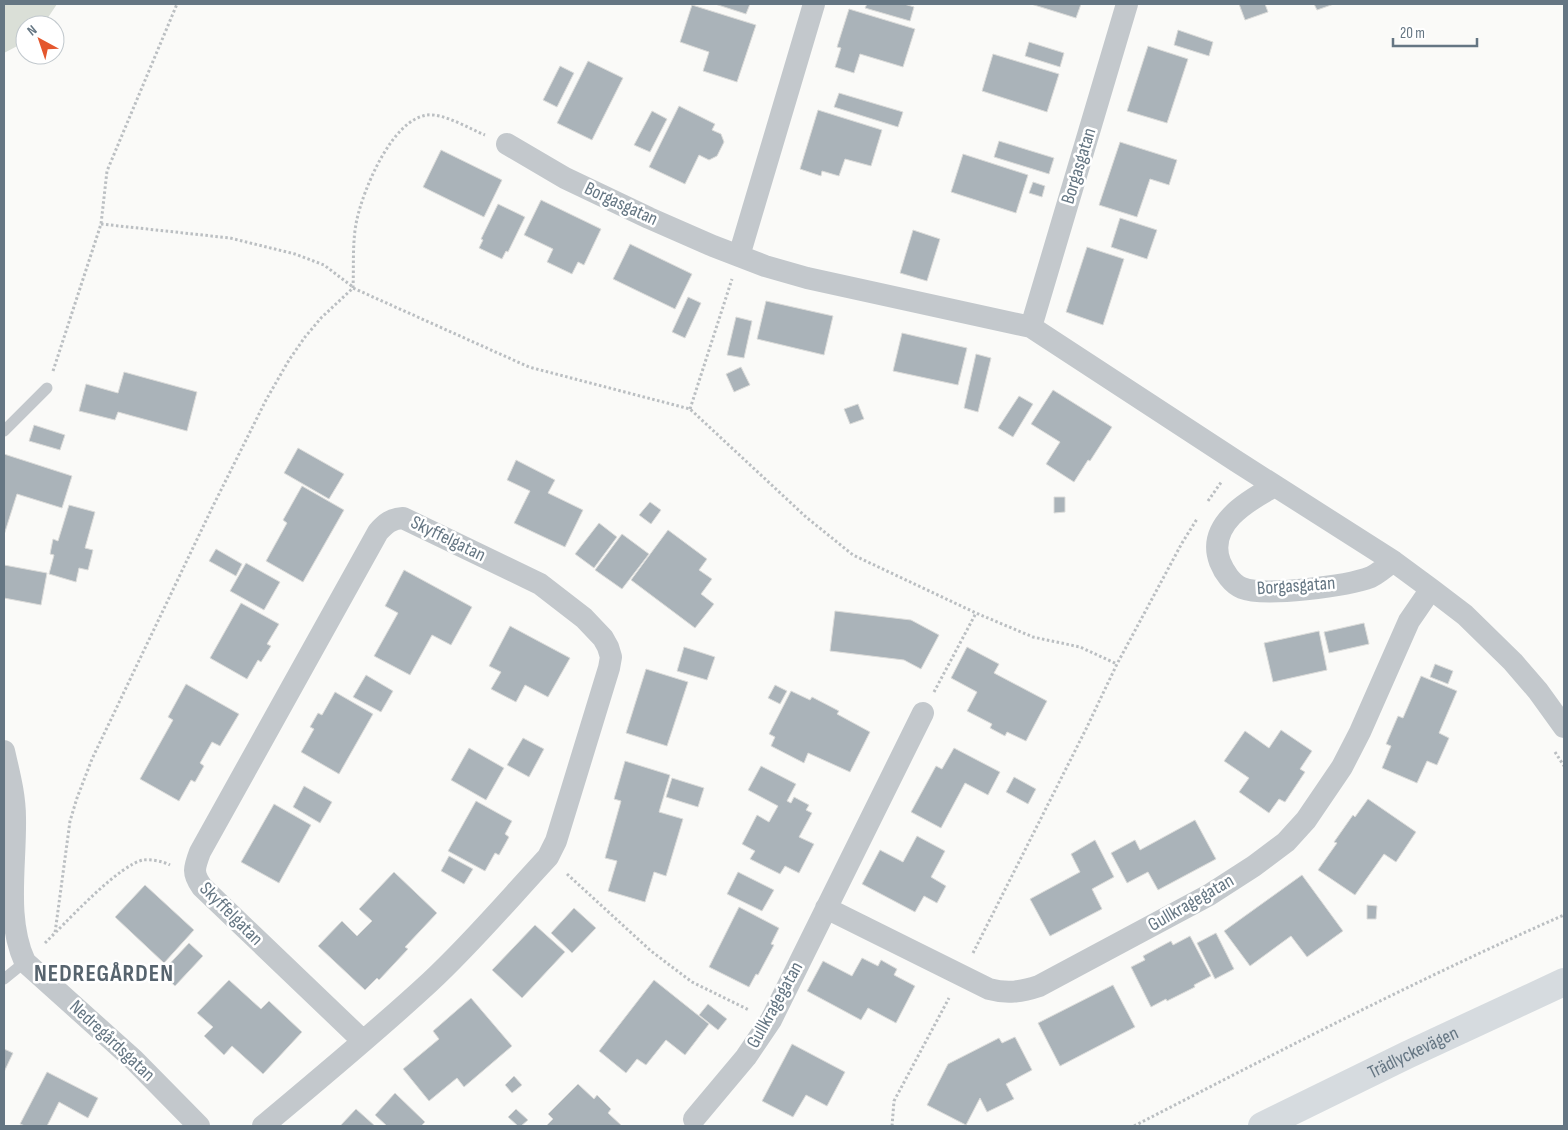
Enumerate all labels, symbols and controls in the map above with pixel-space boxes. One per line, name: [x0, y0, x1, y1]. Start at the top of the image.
north arrow: [15, 15, 65, 65]
scale bar: [1393, 15, 1477, 47]
text: N: [24, 22, 40, 39]
text: 20 m: [1400, 24, 1425, 43]
street label: Borgasgatan: [1057, 125, 1101, 207]
street label: Borgasgatan: [581, 177, 661, 231]
street label: Skyffelgatan: [407, 511, 489, 567]
street label: Borgasgatan: [1256, 572, 1336, 600]
street label: Gullkragegatan: [1144, 869, 1238, 937]
street label: Skyffelgatan: [194, 877, 268, 951]
street label: Gullkragegatan: [742, 958, 808, 1052]
district label: NEDREGÅRDEN: [34, 959, 174, 988]
street label: Nedregårdsgatan: [65, 996, 159, 1086]
street label: Trädlyckevägen: [1364, 1021, 1462, 1084]

